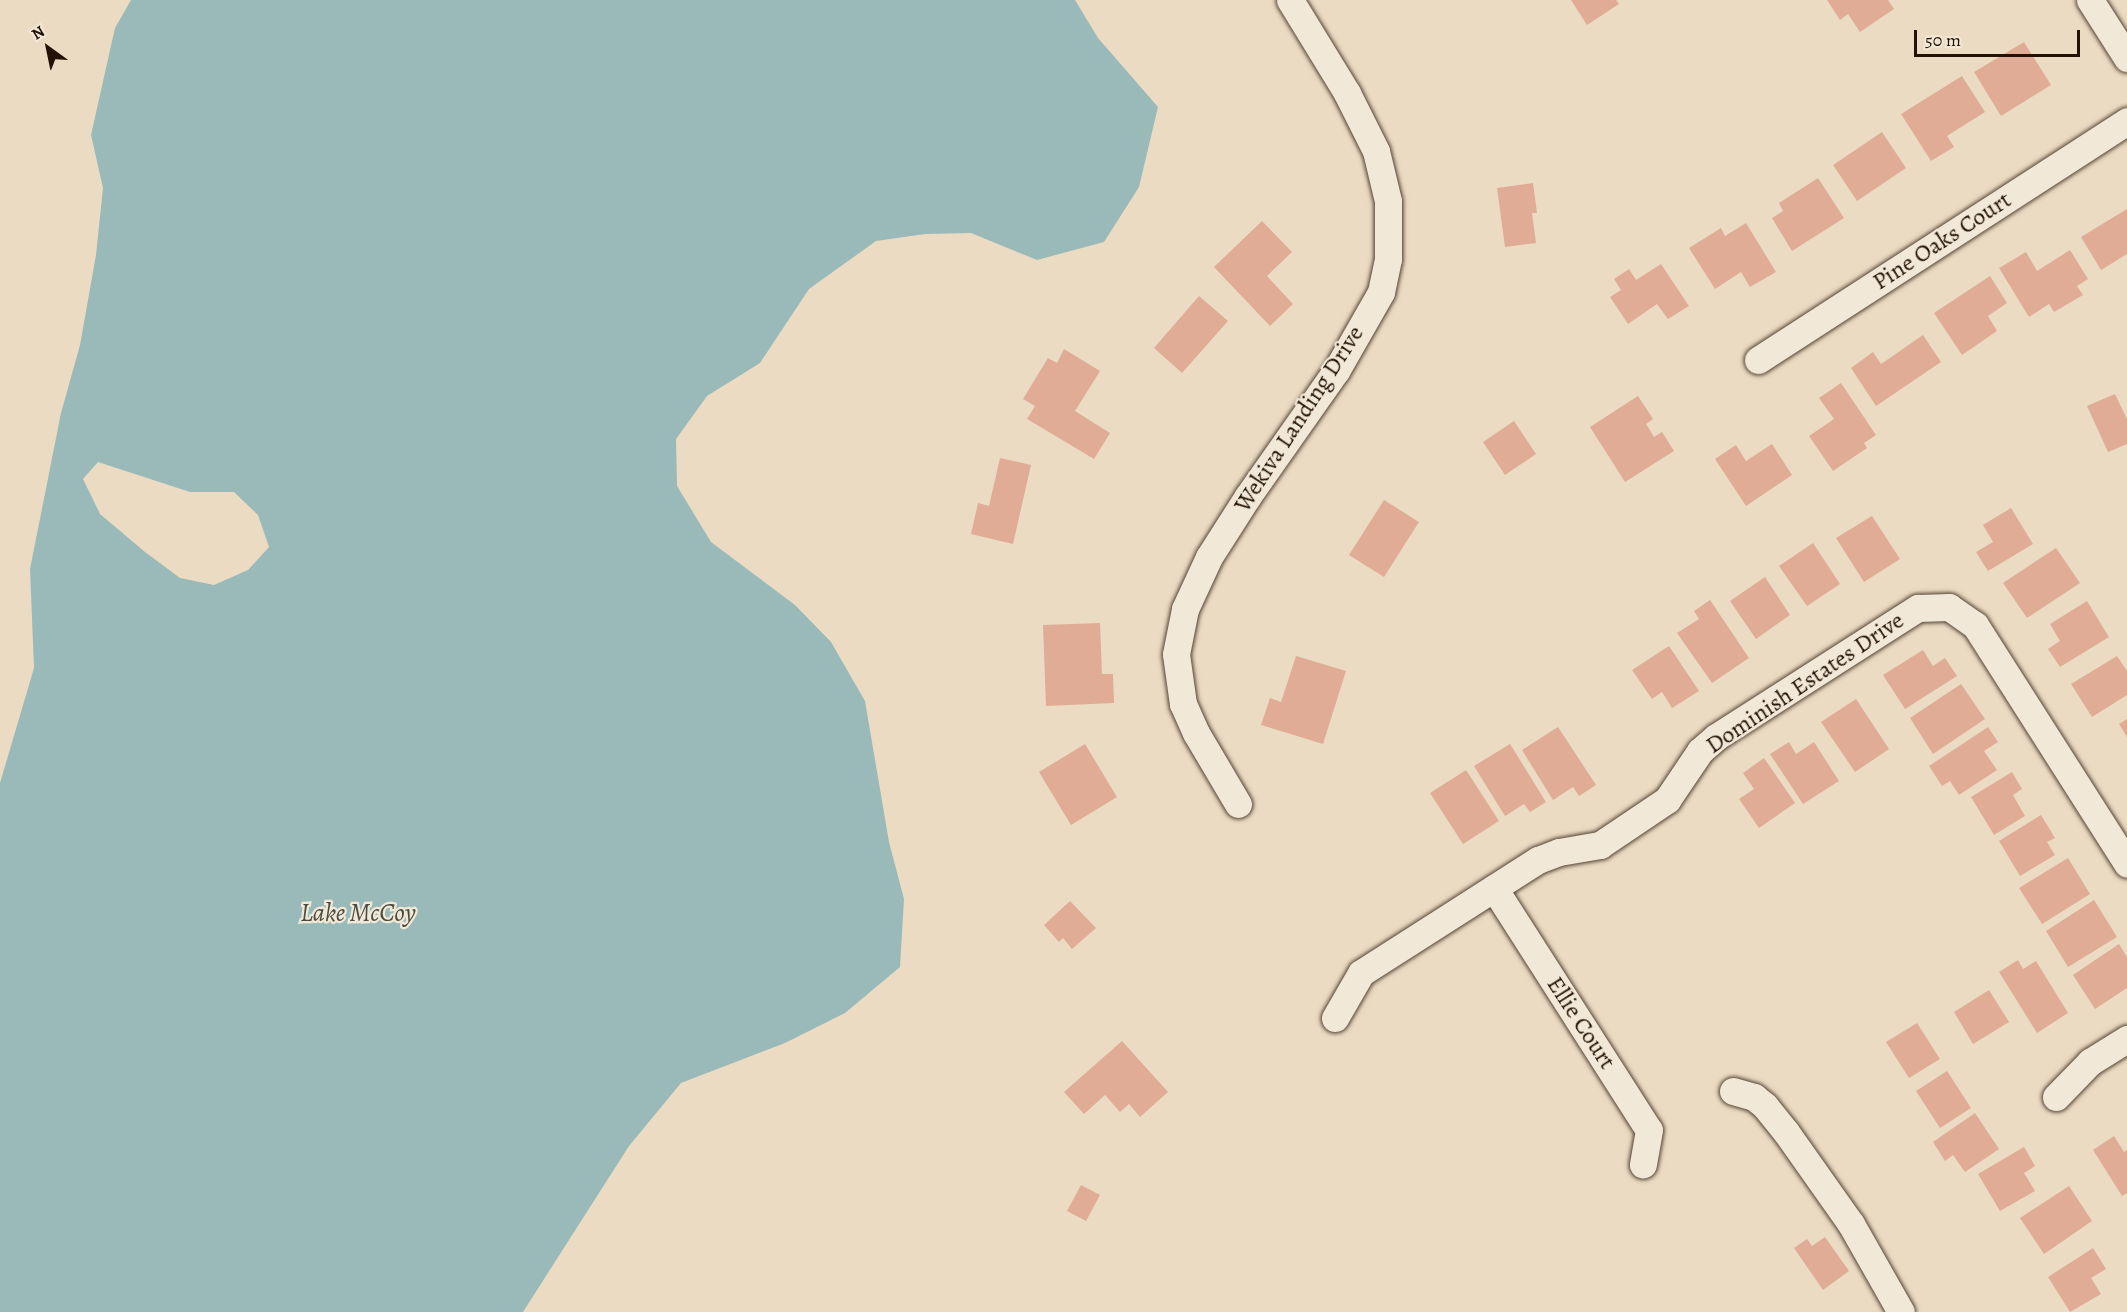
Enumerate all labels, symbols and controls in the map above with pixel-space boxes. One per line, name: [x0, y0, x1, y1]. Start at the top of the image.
north arrow: [18, 18, 78, 78]
scale bar: [1917, 18, 2084, 56]
text: N: [27, 21, 49, 45]
text: 50 m: [1925, 28, 1961, 52]
street label: Pine Oaks Court: [1867, 186, 2017, 296]
street label: Wekiva Landing Drive: [1228, 320, 1370, 518]
street label: Dominish Estates Drive: [1701, 606, 1909, 760]
water label: Lake McCoy: [300, 897, 416, 929]
street label: Ellie Court: [1540, 971, 1622, 1075]

